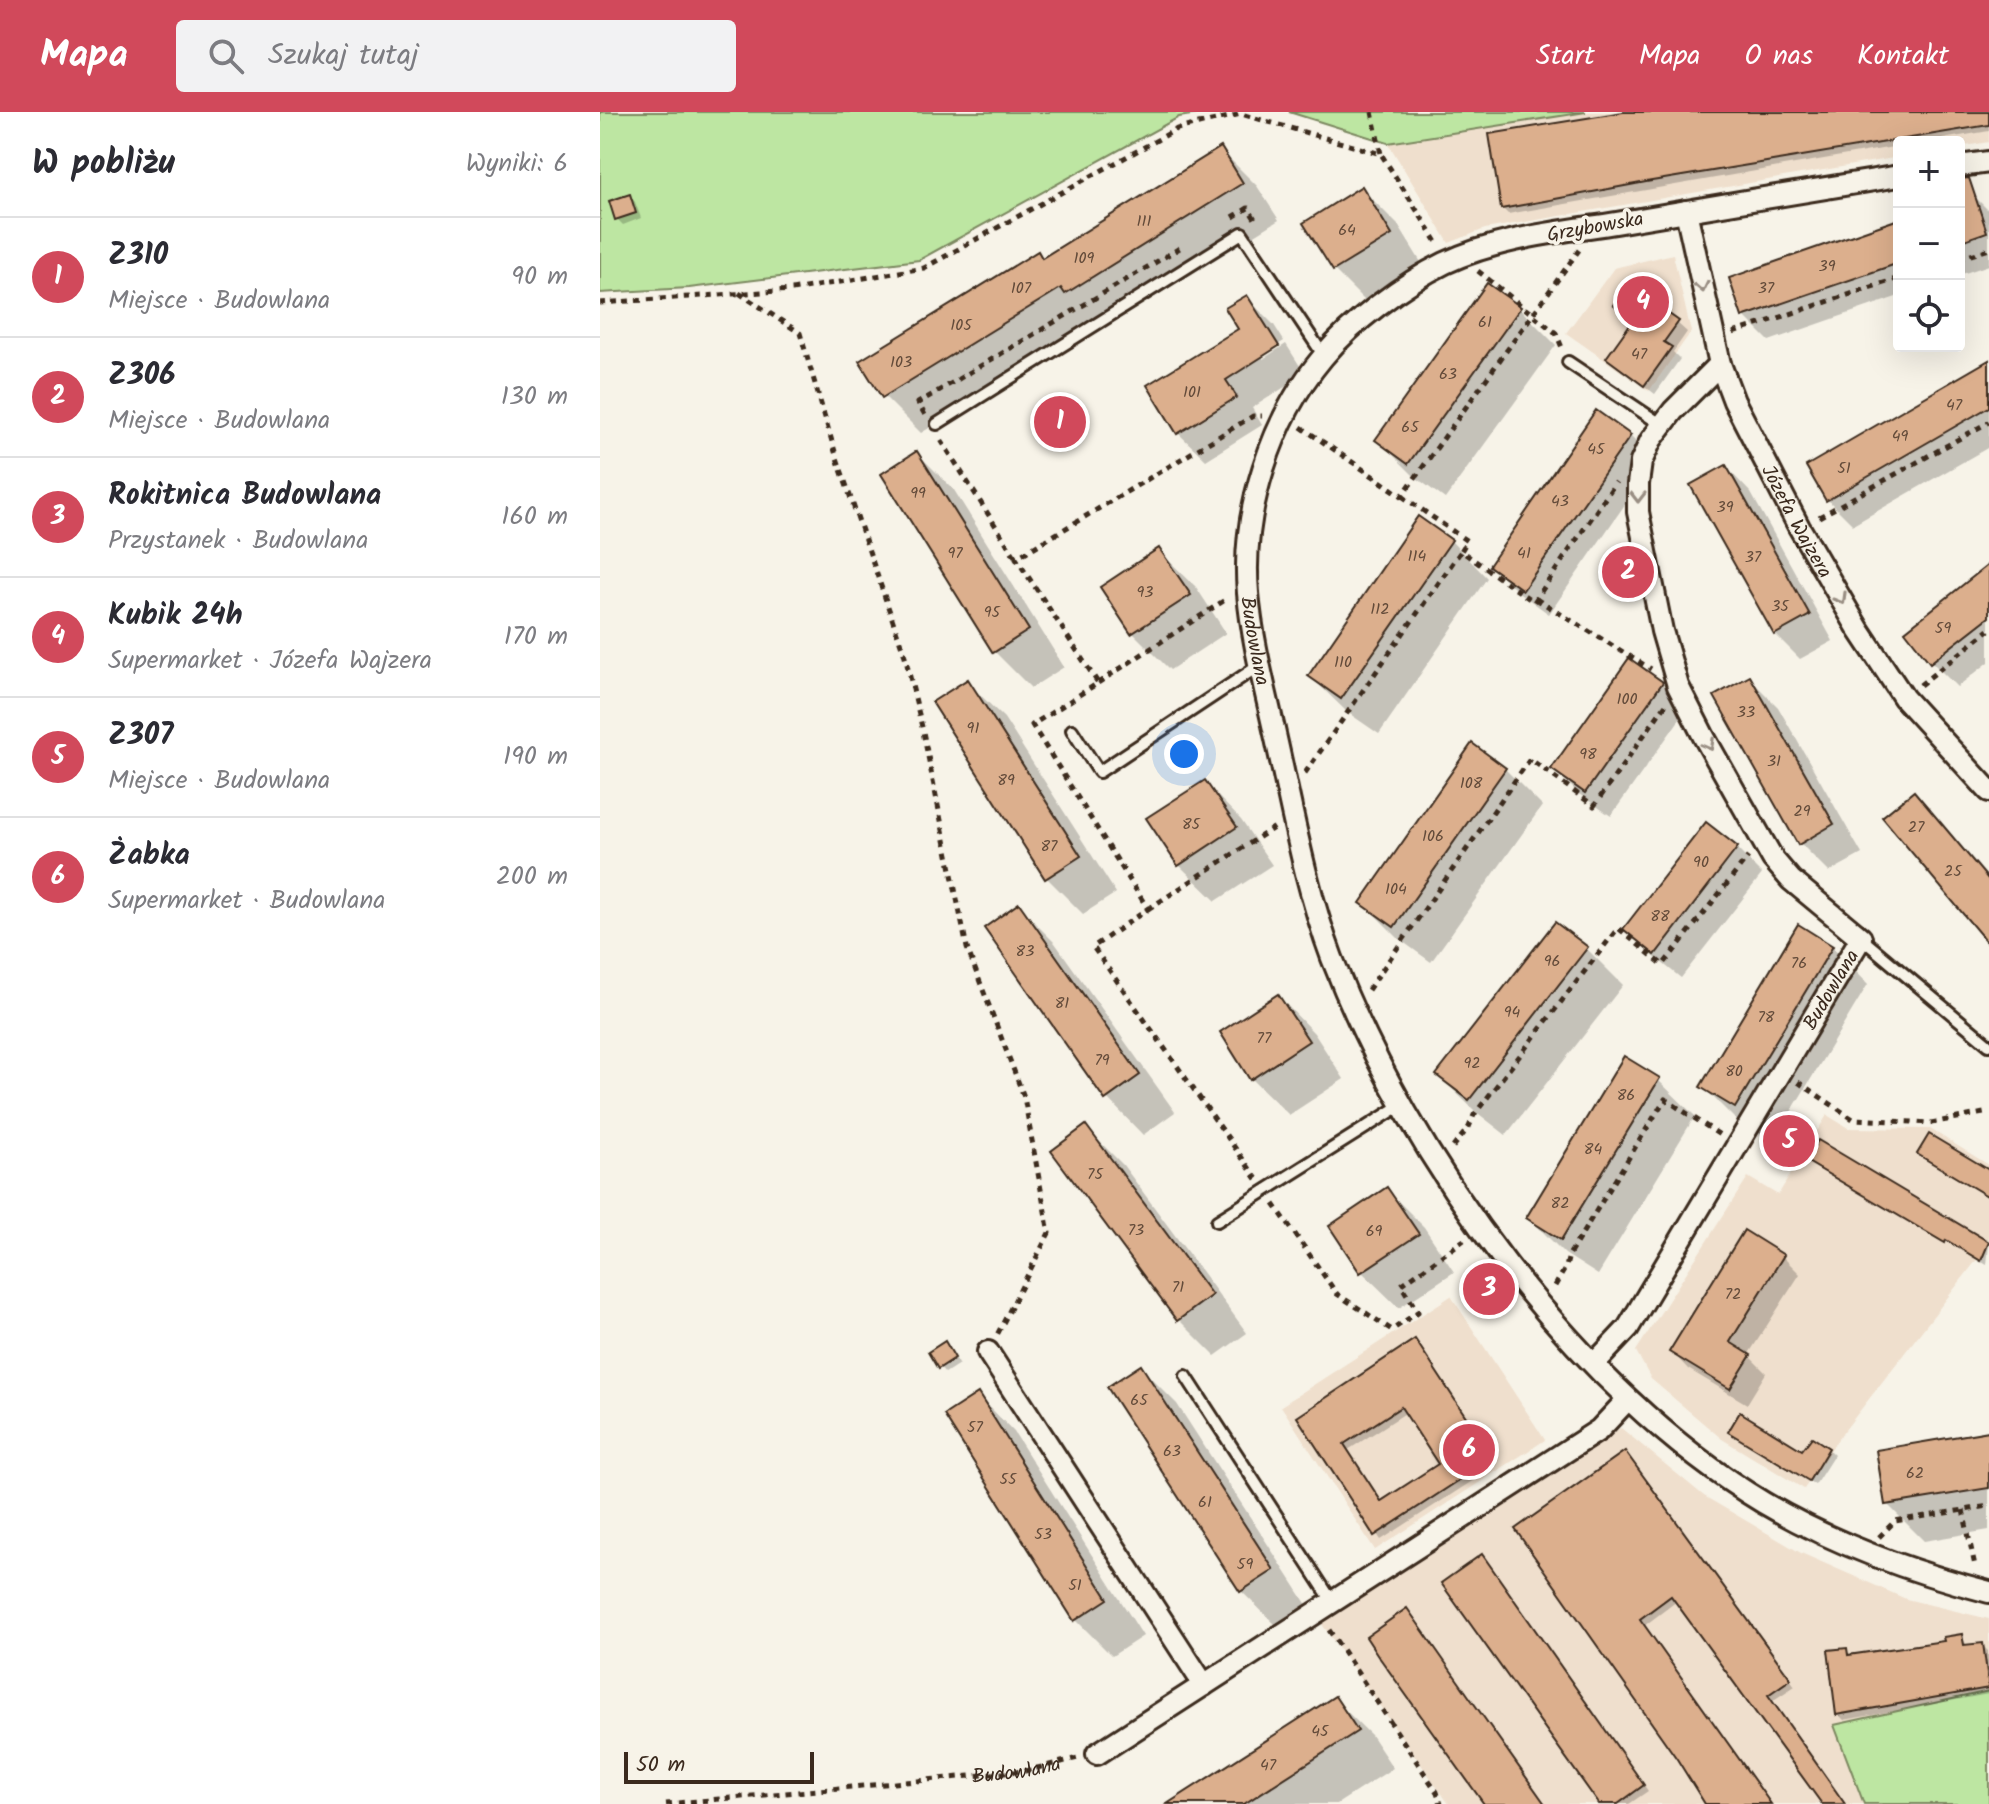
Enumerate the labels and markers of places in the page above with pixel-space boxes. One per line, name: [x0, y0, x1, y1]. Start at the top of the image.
pin: 4: [1617, 272, 1669, 332]
pin: 1: [1034, 392, 1086, 452]
pin: 2: [1602, 542, 1654, 602]
pin: 5: [1763, 1111, 1815, 1171]
pin: 3: [1463, 1259, 1515, 1319]
pin: 6: [1443, 1420, 1495, 1480]

